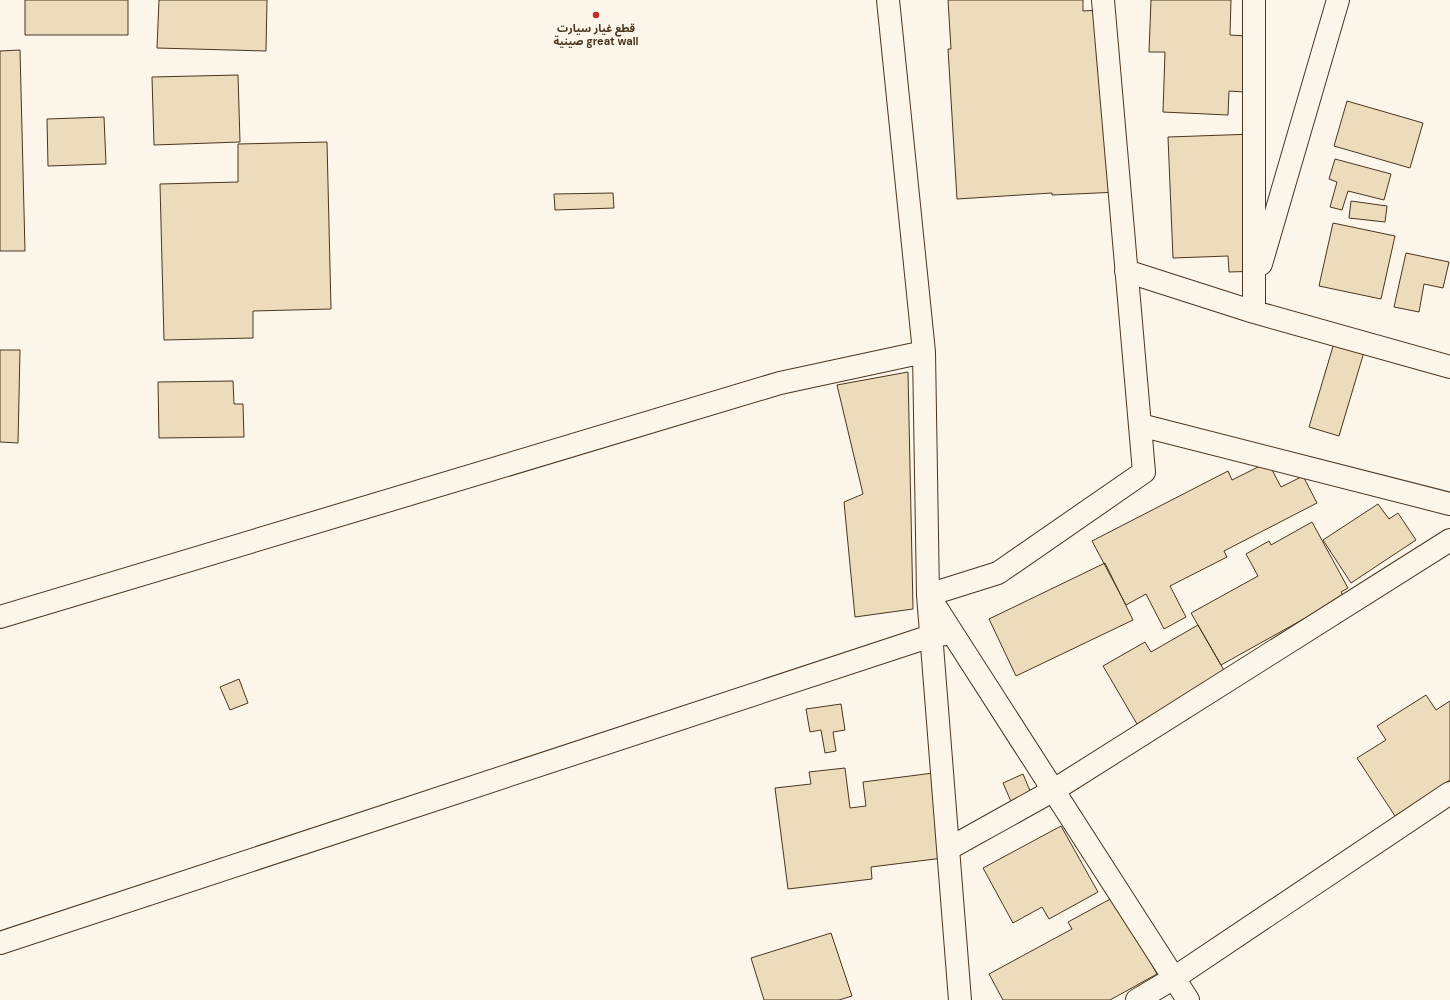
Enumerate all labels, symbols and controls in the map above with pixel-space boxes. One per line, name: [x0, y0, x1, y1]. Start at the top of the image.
marker: قطع غيار سيارت صينية great wall: [591, 10, 601, 20]
place label: قطع غيار سيارت صينية great wall: [553, 21, 639, 48]

